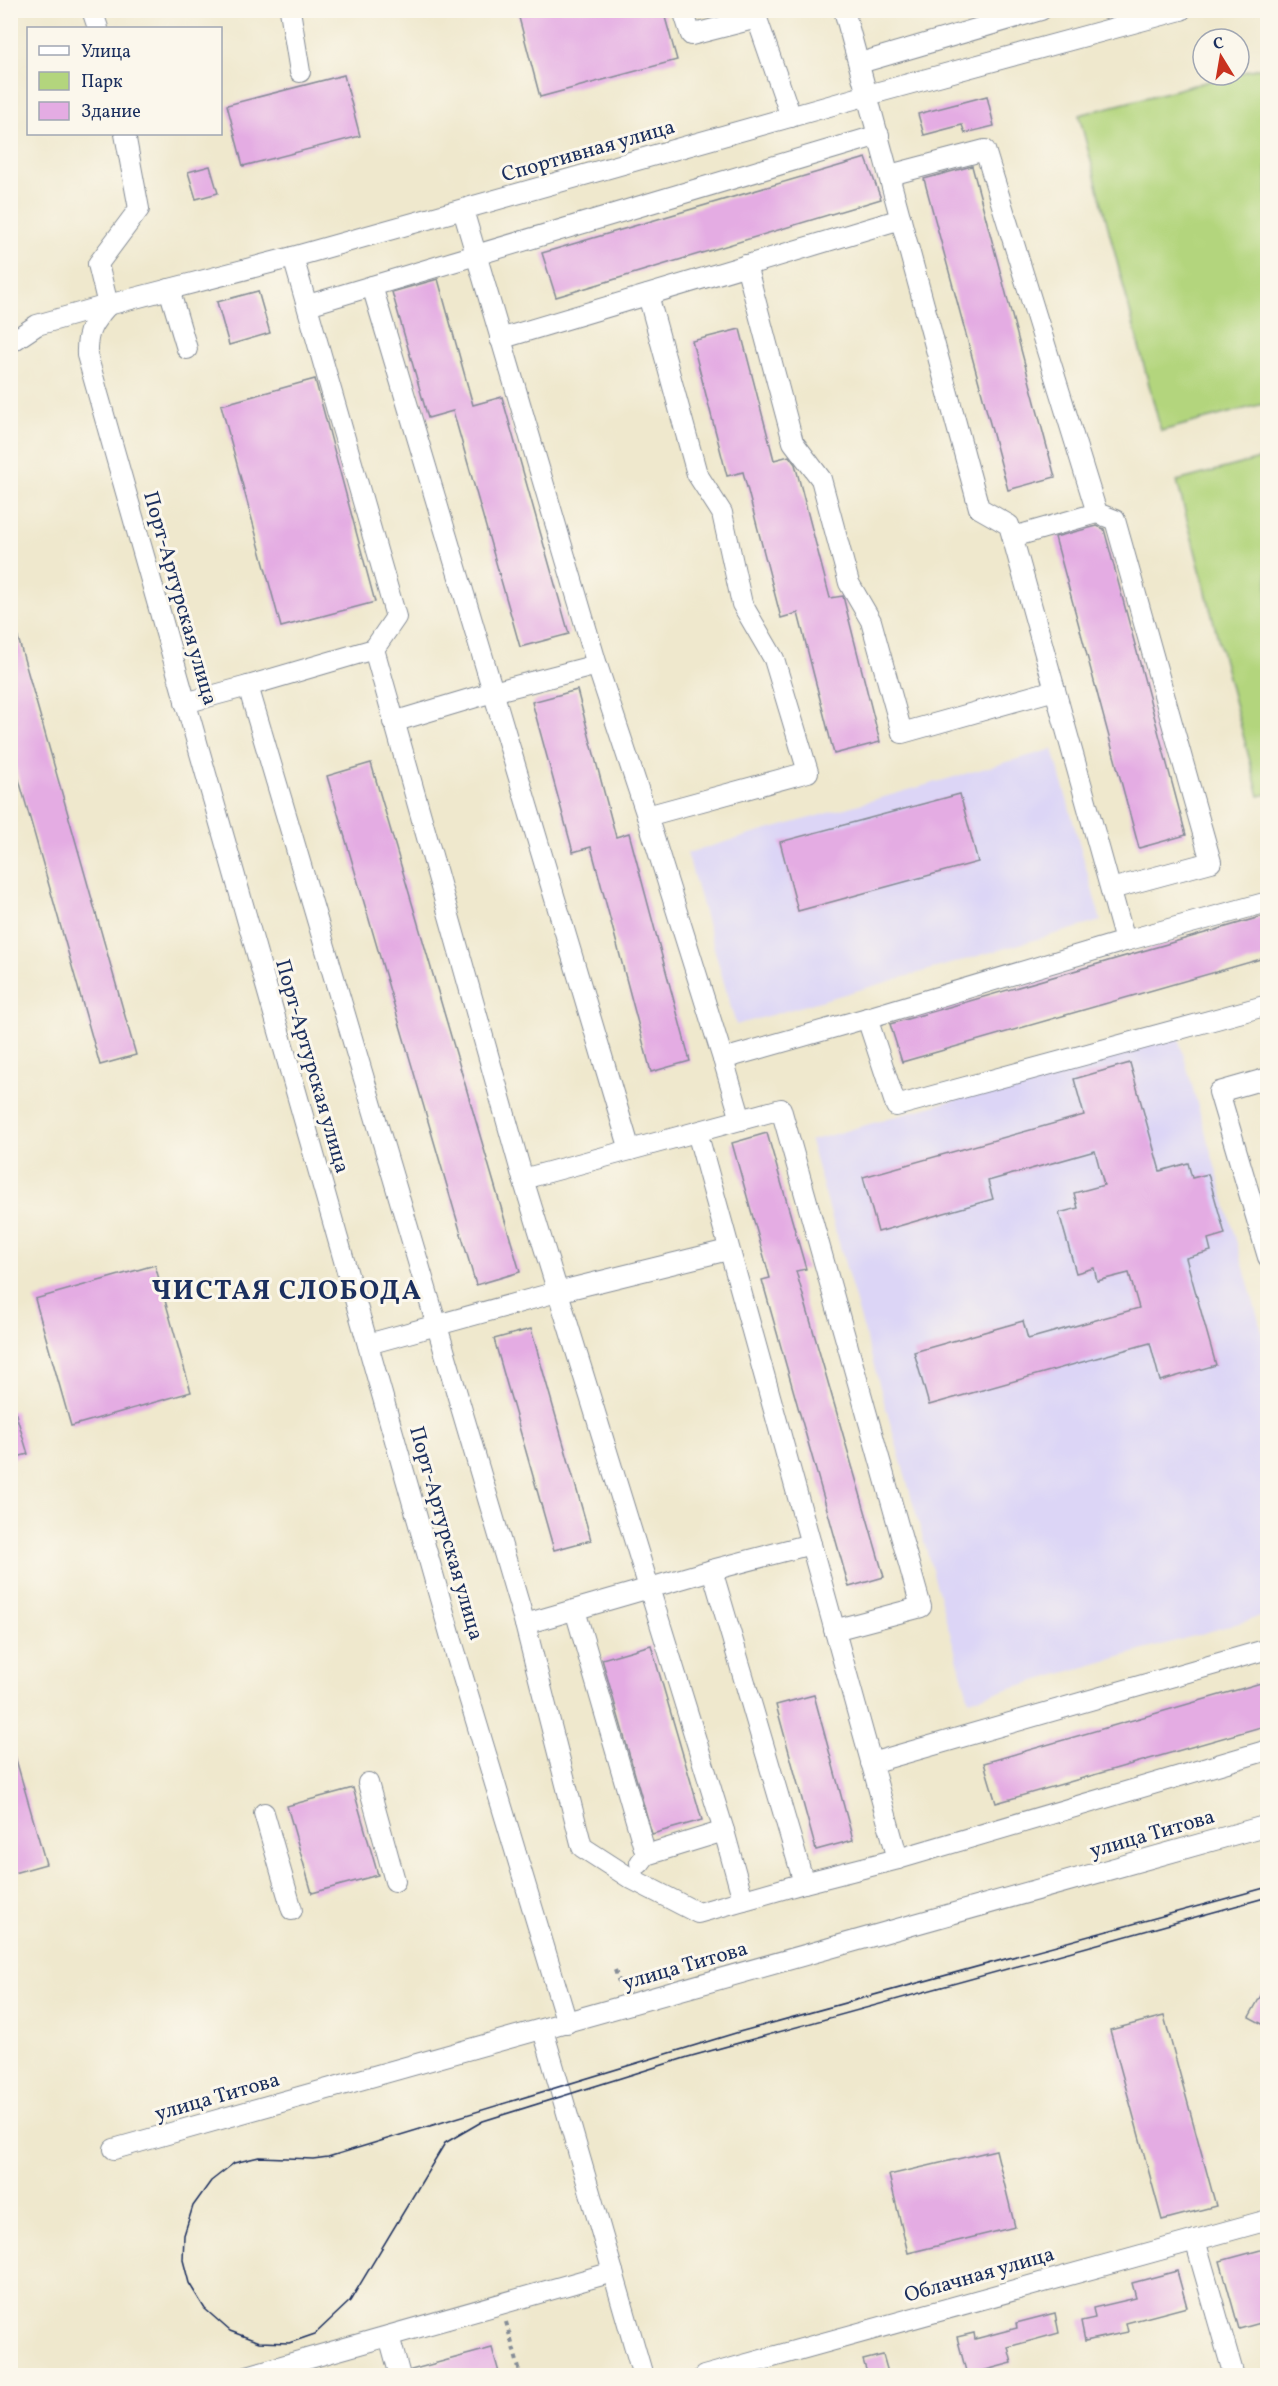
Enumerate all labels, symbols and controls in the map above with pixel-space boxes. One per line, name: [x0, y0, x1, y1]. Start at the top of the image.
legend: [27, 27, 222, 135]
north arrow: [1191, 27, 1251, 87]
text: С: [1211, 32, 1226, 56]
text: Улица: [81, 40, 131, 65]
text: Парк: [81, 70, 123, 95]
text: Здание: [81, 100, 141, 125]
street label: Спортивная улица: [498, 113, 679, 190]
street label: Порт-Артурская улица: [135, 488, 224, 709]
street label: Порт-Артурская улица: [267, 956, 356, 1177]
district label: ЧИСТАЯ СЛОБОДА: [151, 1273, 423, 1311]
street label: Порт-Артурская улица: [401, 1423, 490, 1644]
street label: улица Титова: [1086, 1803, 1218, 1866]
street label: улица Титова: [619, 1935, 751, 1998]
street label: улица Титова: [151, 2066, 283, 2129]
street label: Облачная улица: [901, 2240, 1058, 2311]

